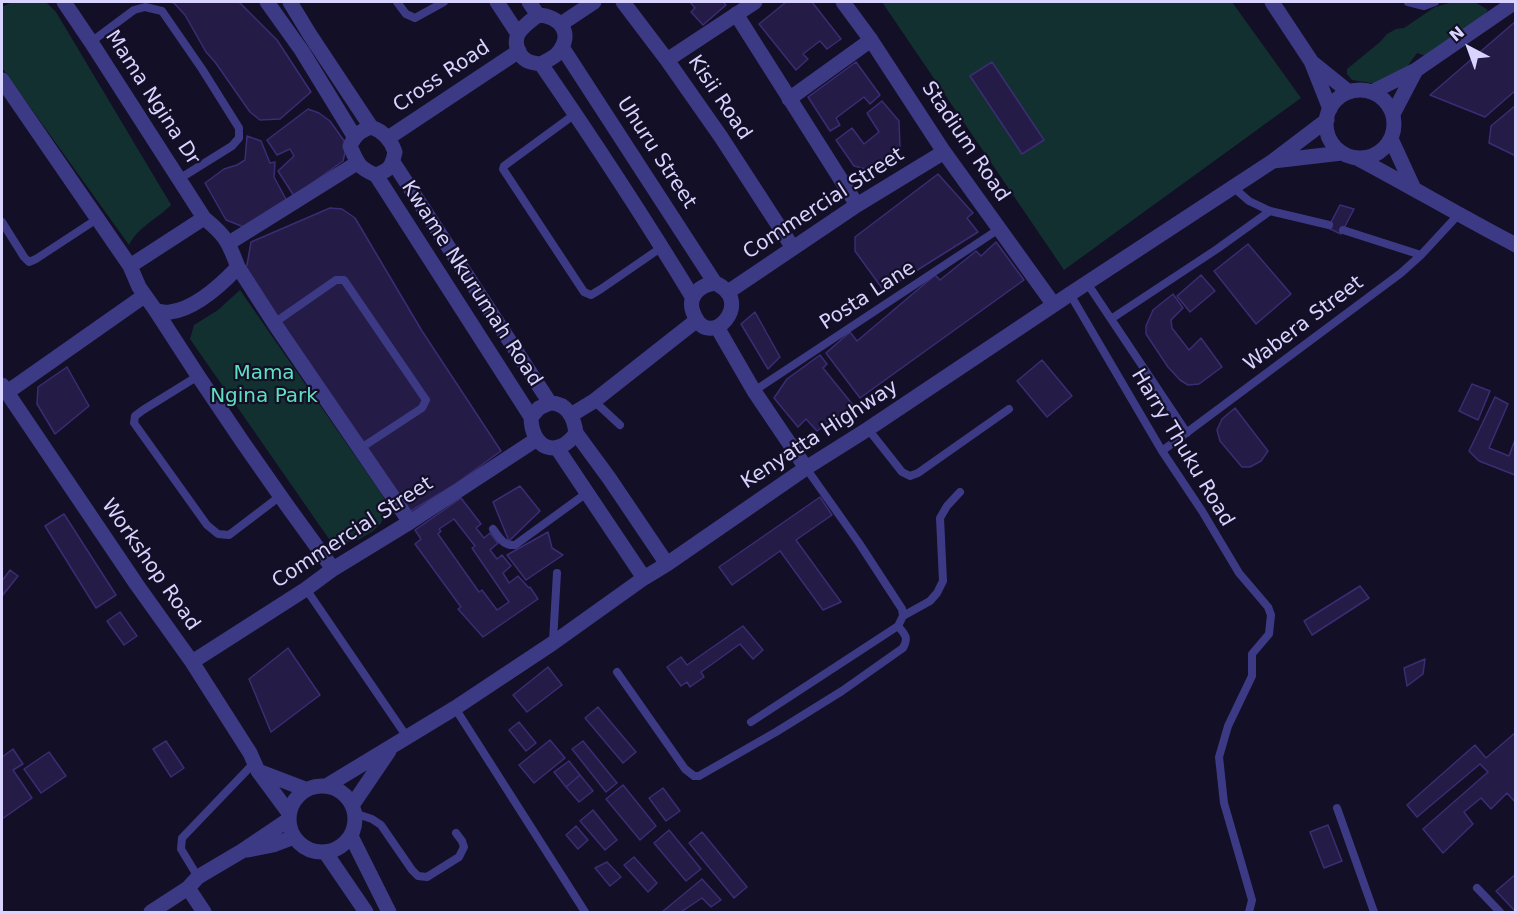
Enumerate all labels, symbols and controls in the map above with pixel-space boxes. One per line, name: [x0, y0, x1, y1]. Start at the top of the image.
north arrow: [1439, 18, 1499, 78]
text: N: [1446, 22, 1468, 46]
street label: Mama Ngina Dr: [100, 26, 204, 170]
street label: Cross Road: [389, 36, 495, 118]
street label: Kisii Road: [682, 51, 756, 145]
street label: Stadium Road: [916, 77, 1014, 207]
street label: Uhuru Street: [611, 93, 701, 213]
street label: Commercial Street: [739, 143, 909, 265]
street label: Kwame Nkurumah Road: [395, 177, 547, 391]
street label: Posta Lane: [816, 256, 920, 336]
street label: Wabera Street: [1240, 271, 1368, 377]
park label: Mama Ngina Park: [210, 362, 318, 409]
street label: Harry Thuku Road: [1126, 365, 1238, 531]
street label: Kenyatta Highway: [737, 375, 903, 495]
street label: Commercial Street: [268, 472, 438, 594]
street label: Workshop Road: [96, 495, 204, 635]

